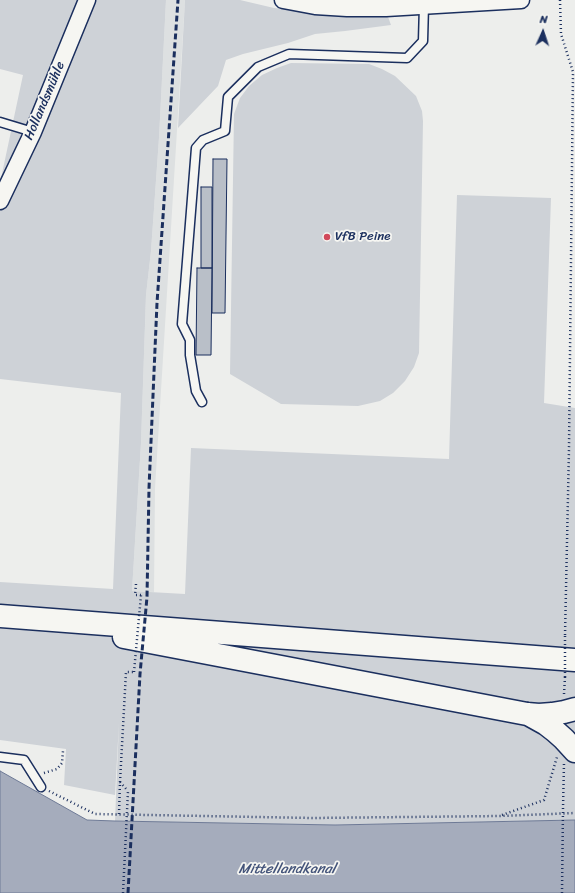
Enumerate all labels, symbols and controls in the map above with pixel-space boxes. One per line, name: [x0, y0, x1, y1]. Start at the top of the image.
text: N: [539, 10, 548, 29]
north arrow: [523, 12, 563, 52]
street label: Hollandsmühle: [21, 59, 69, 143]
place label: VfB Peine: [335, 229, 391, 245]
marker: VfB Peine: [322, 232, 332, 242]
water label: Mittellandkanal: [238, 861, 336, 877]

